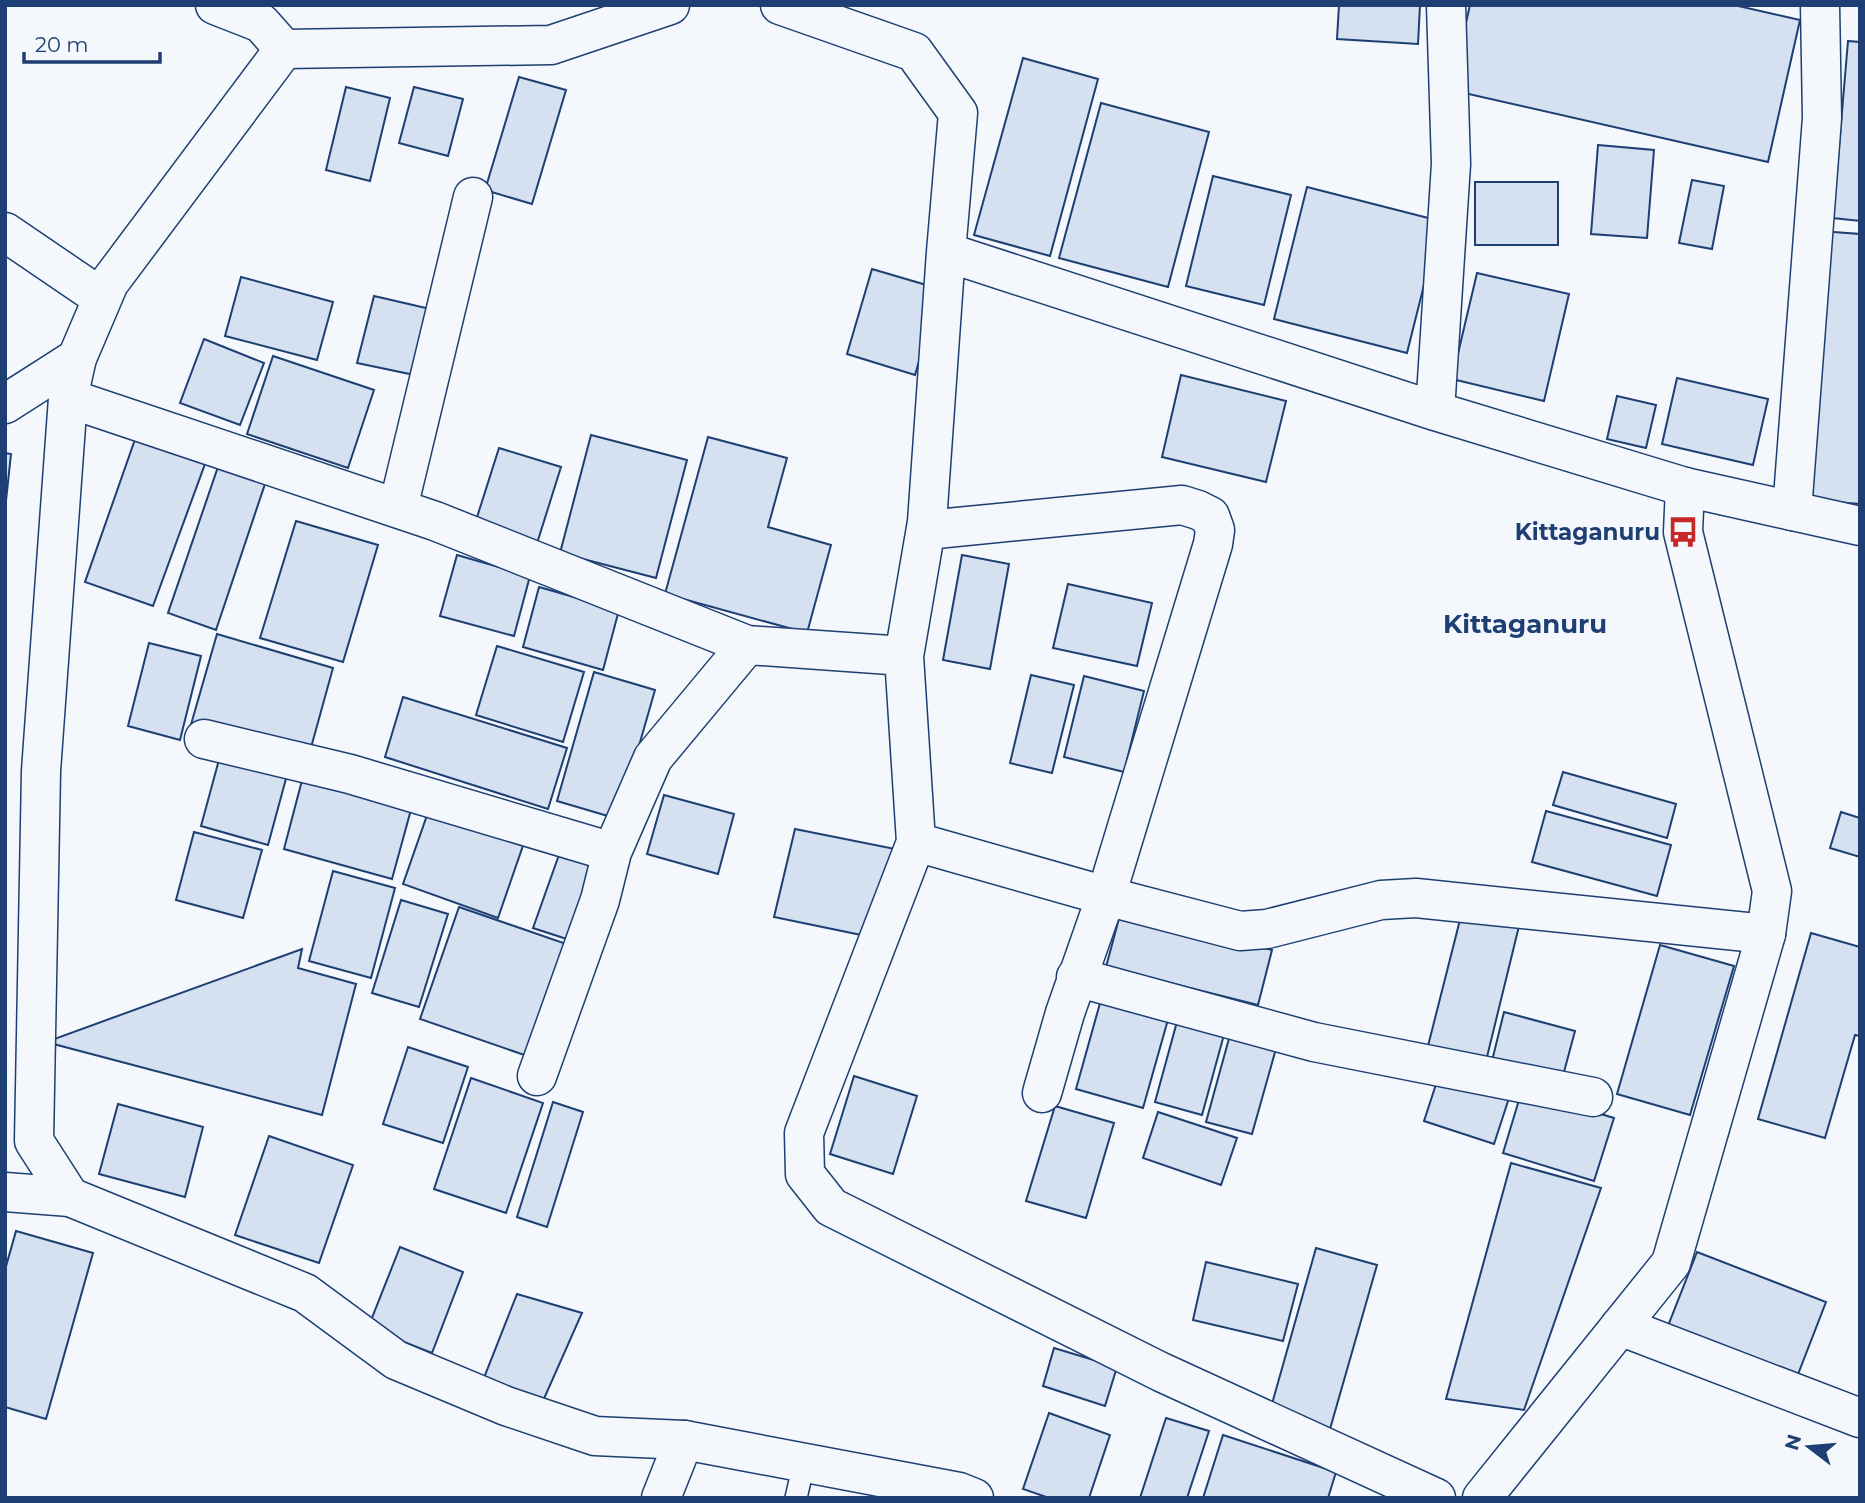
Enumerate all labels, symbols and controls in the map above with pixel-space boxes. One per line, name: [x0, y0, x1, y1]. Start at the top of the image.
scale bar: [24, 21, 161, 65]
text: 20 m: [35, 32, 89, 57]
bus stop icon: Kittaganuru: [1666, 515, 1700, 549]
place label: Kittaganuru: [1515, 518, 1660, 546]
district label: Kittaganuru: [1443, 608, 1607, 640]
north arrow: [1774, 1412, 1844, 1482]
text: N: [1780, 1432, 1806, 1453]

